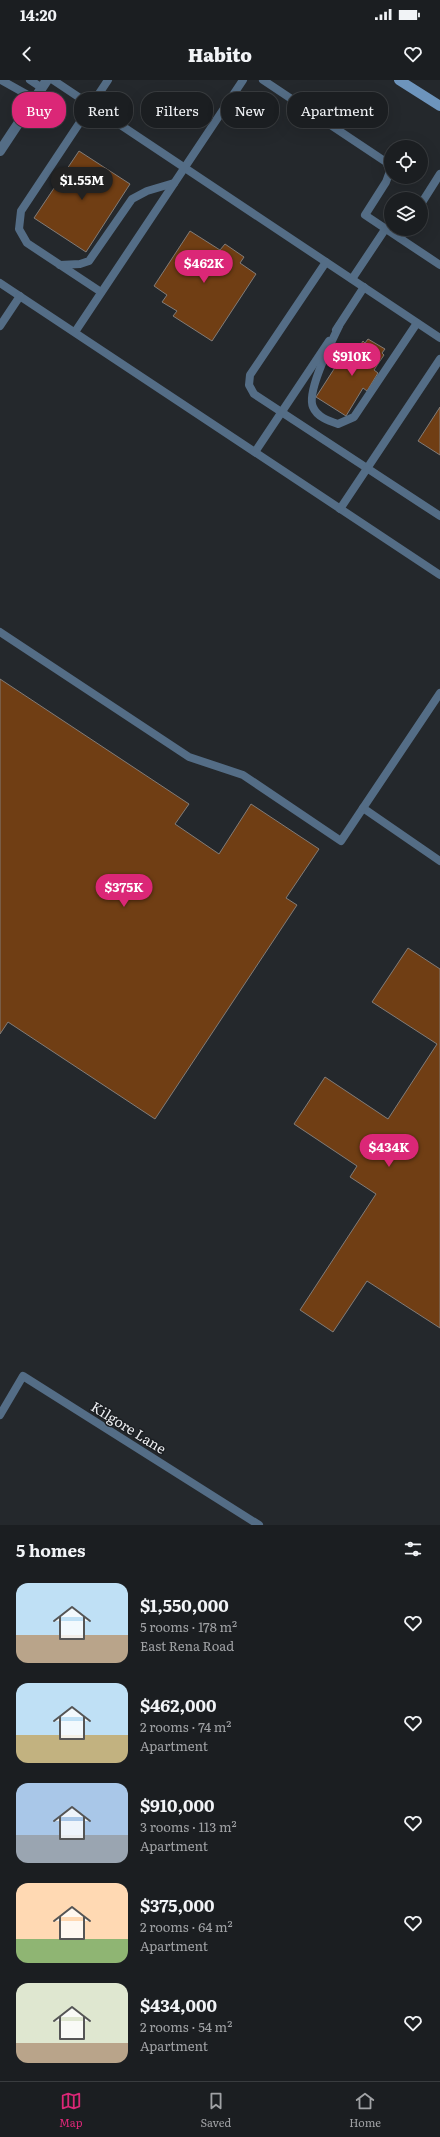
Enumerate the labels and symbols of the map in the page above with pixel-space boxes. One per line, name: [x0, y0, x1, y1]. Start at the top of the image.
pin: $1.55M: [49, 167, 115, 201]
pin: $462K: [176, 250, 232, 284]
pin: $910K: [324, 343, 380, 377]
pin: $375K: [96, 874, 152, 908]
pin: $434K: [361, 1134, 417, 1168]
street label: Kilgore Lane: [88, 1396, 170, 1458]

